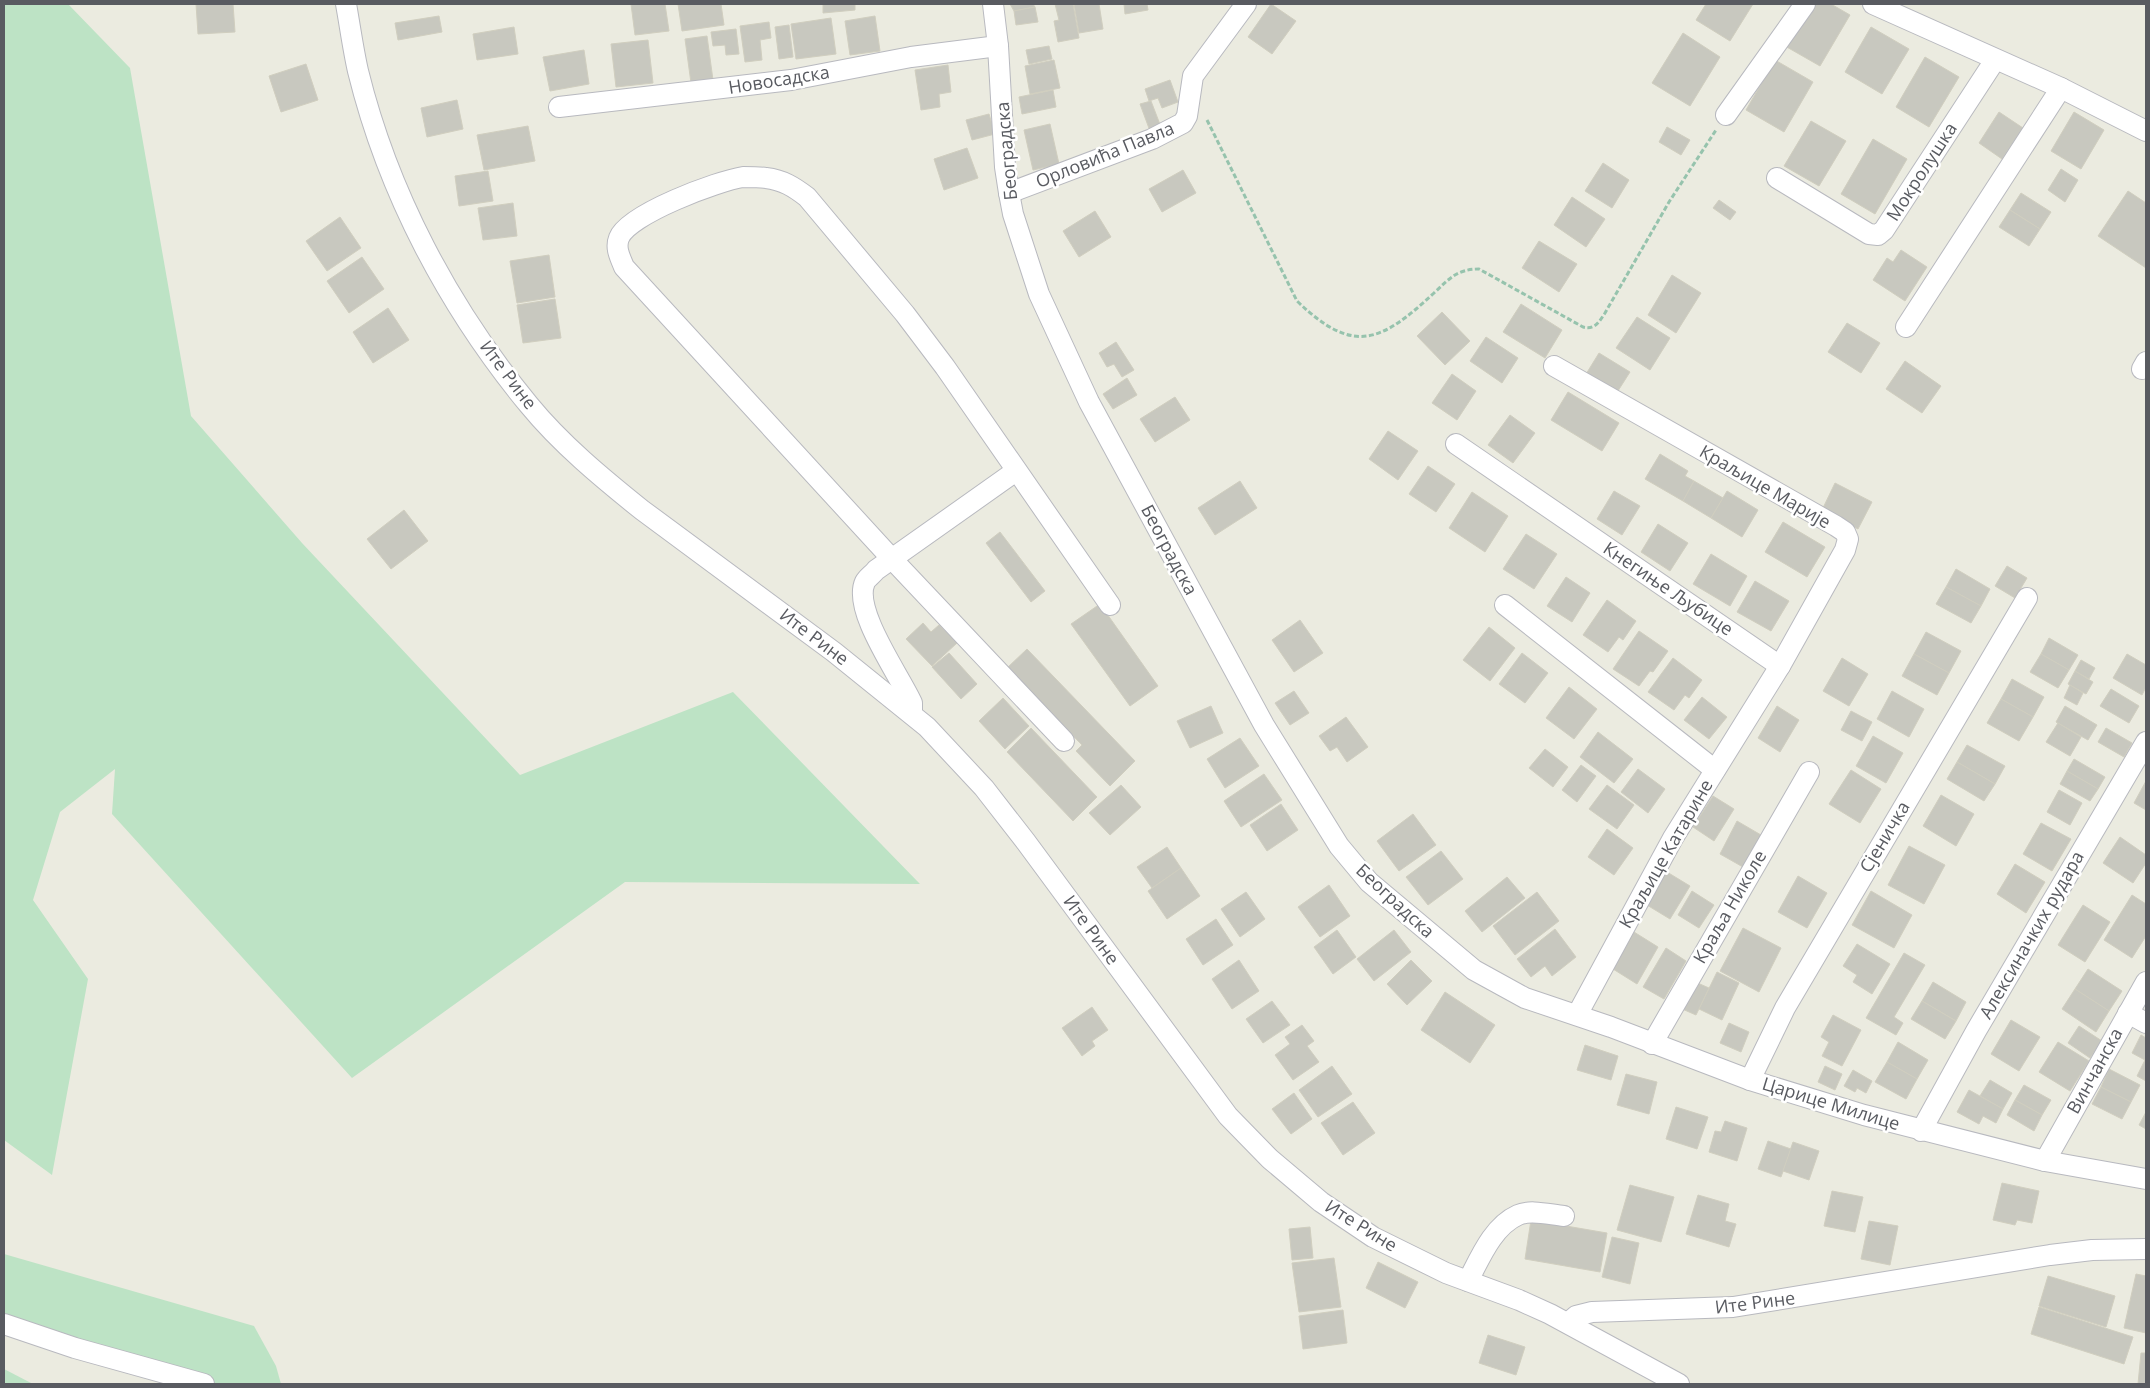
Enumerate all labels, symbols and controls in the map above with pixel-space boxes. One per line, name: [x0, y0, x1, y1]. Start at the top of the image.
street label: Новосадска: [727, 59, 831, 99]
street label: Београдска: [990, 101, 1022, 201]
street label: Орловића Павла: [1032, 115, 1177, 193]
street label: Мокролушка: [1880, 118, 1962, 225]
street label: Ите Рине: [475, 335, 543, 414]
street label: Краљице Марије: [1695, 439, 1836, 534]
street label: Београдска: [1136, 500, 1204, 599]
street label: Кнегиње Љубице: [1599, 536, 1738, 641]
street label: Ите Рине: [775, 602, 854, 670]
street label: Краљице Катарине: [1613, 775, 1718, 932]
street label: Сјеничка: [1853, 796, 1915, 877]
street label: Краља Николе: [1687, 845, 1771, 968]
street label: Алексиначких рудара: [1973, 846, 2089, 1023]
street label: Београдска: [1351, 858, 1440, 943]
street label: Ите Рине: [1058, 890, 1125, 969]
street label: Винчанска: [2061, 1023, 2128, 1118]
street label: Царице Милице: [1760, 1071, 1903, 1135]
street label: Ите Рине: [1321, 1194, 1402, 1257]
street label: Ите Рине: [1713, 1285, 1796, 1319]

